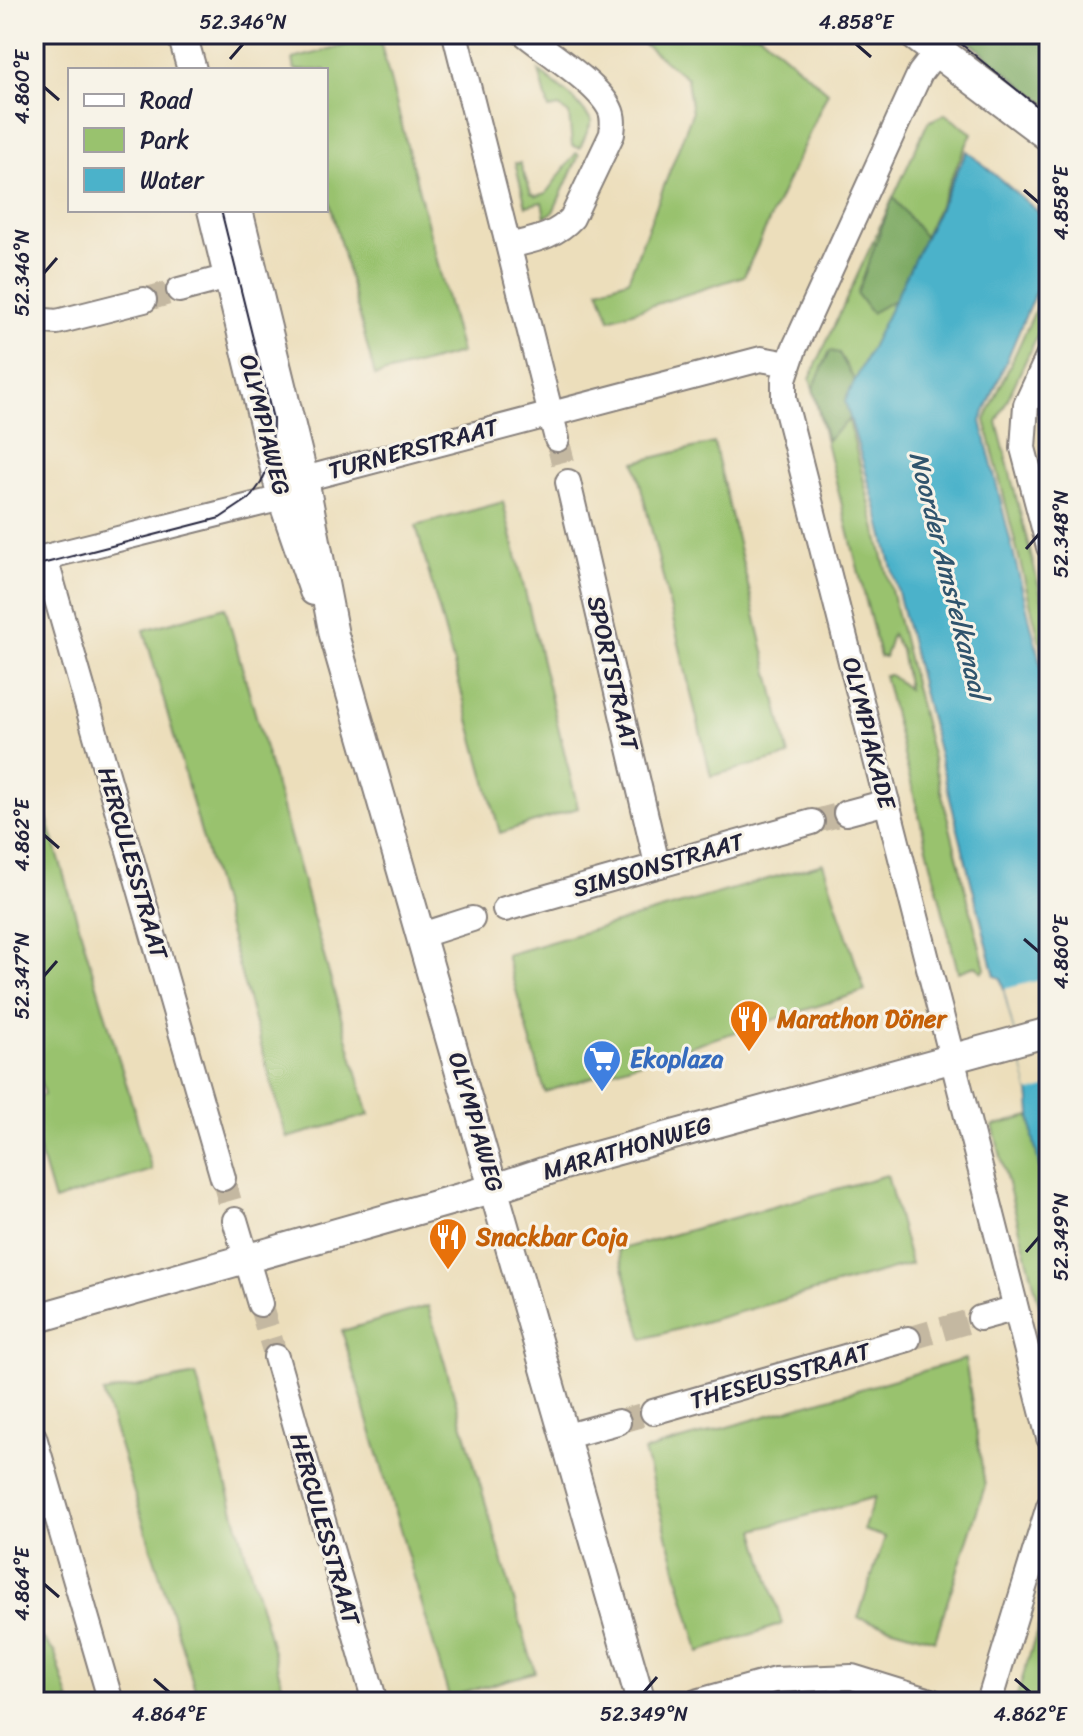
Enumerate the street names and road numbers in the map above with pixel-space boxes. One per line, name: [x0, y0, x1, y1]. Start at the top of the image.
street label: OLYMPIAWEG: [227, 350, 303, 500]
street label: TURNERSTRAAT: [323, 406, 504, 492]
street label: SPORTSTRAAT: [575, 591, 651, 756]
street label: OLYMPIAKADE: [830, 653, 909, 815]
street label: HERCULESSTRAAT: [85, 762, 181, 966]
street label: SIMSONSTRAAT: [568, 820, 749, 909]
street label: OLYMPIAWEG: [436, 1047, 516, 1197]
street label: MARATHONWEG: [537, 1104, 717, 1192]
street label: THESEUSSTRAAT: [685, 1330, 876, 1422]
street label: HERCULESSTRAAT: [277, 1428, 373, 1632]

